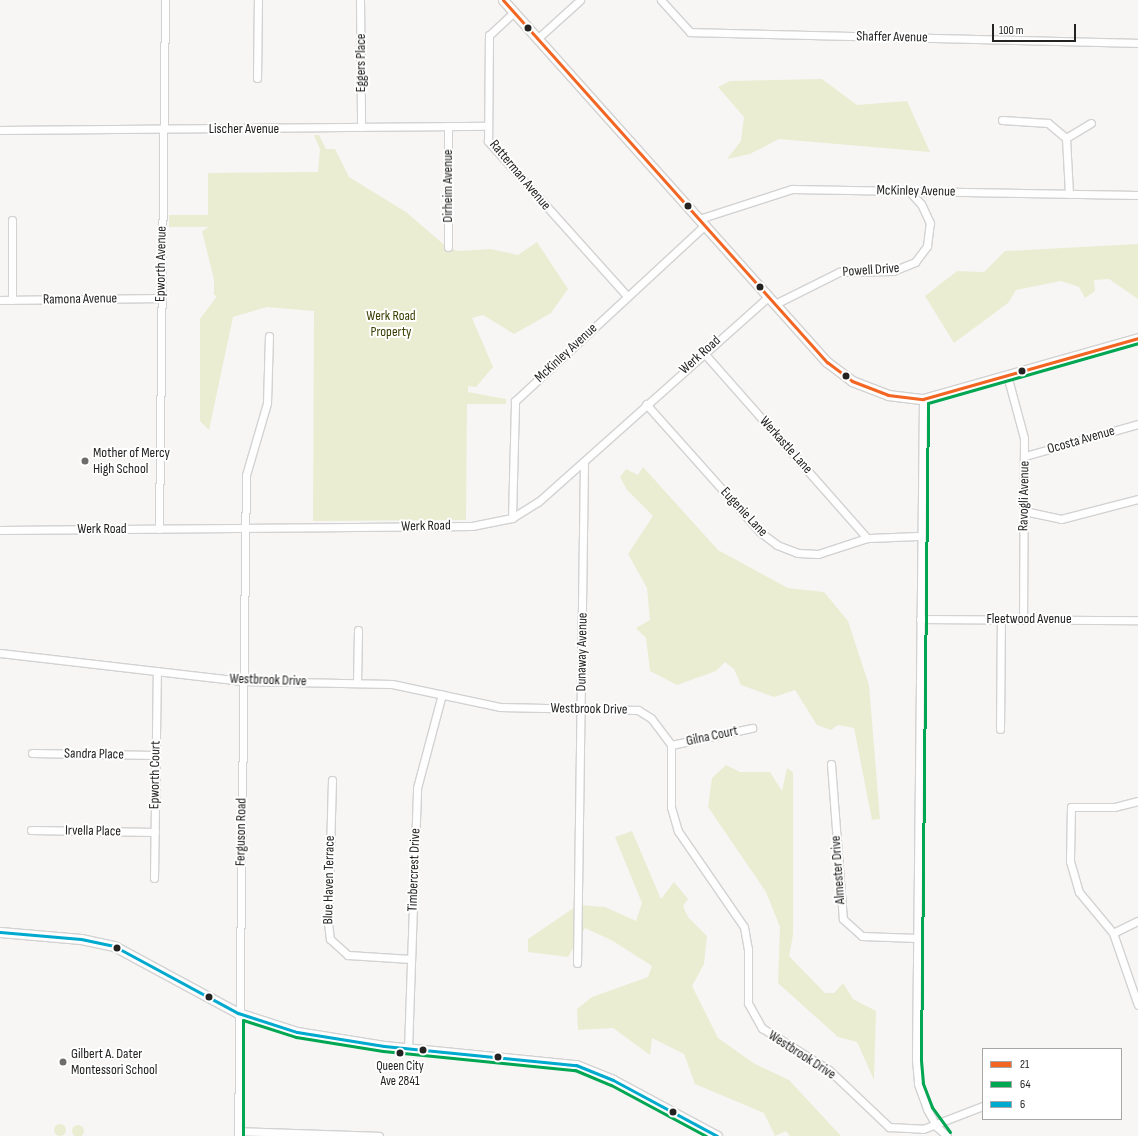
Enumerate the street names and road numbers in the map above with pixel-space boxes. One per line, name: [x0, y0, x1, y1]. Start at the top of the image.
street label: Shaffer Avenue: [856, 28, 928, 46]
street label: Eggers Place: [353, 34, 369, 92]
street label: Lischer Avenue: [209, 121, 279, 137]
street label: Ratterman Avenue: [486, 136, 554, 214]
street label: Dirheim Avenue: [440, 149, 456, 223]
street label: McKinley Avenue: [876, 182, 956, 200]
street label: Epworth Avenue: [152, 226, 170, 302]
street label: Powell Drive: [842, 260, 900, 280]
street label: Ramona Avenue: [43, 290, 117, 308]
street label: McKinley Avenue: [531, 320, 601, 386]
street label: Werk Road: [676, 332, 724, 378]
street label: Werkastle Lane: [756, 413, 816, 477]
street label: Ocosta Avenue: [1045, 422, 1117, 458]
street label: Ravogli Avenue: [1015, 461, 1033, 531]
street label: Eugenie Lane: [717, 484, 771, 540]
street label: Werk Road: [401, 517, 451, 535]
street label: Werk Road: [77, 521, 127, 537]
street label: Fleetwood Avenue: [986, 611, 1072, 627]
street label: Dunaway Avenue: [573, 612, 591, 692]
street label: Westbrook Drive: [229, 670, 307, 690]
street label: Westbrook Drive: [550, 700, 628, 718]
street label: Gilna Court: [685, 722, 739, 750]
street label: Epworth Court: [146, 741, 164, 809]
street label: Sandra Place: [64, 745, 124, 763]
street label: Ferguson Road: [232, 798, 250, 866]
street label: Irvella Place: [65, 822, 121, 840]
street label: Timbercrest Drive: [404, 828, 424, 912]
street label: Blue Haven Terrace: [320, 835, 338, 925]
street label: Almester Drive: [827, 835, 849, 905]
street label: Westbrook Drive: [765, 1027, 839, 1083]

